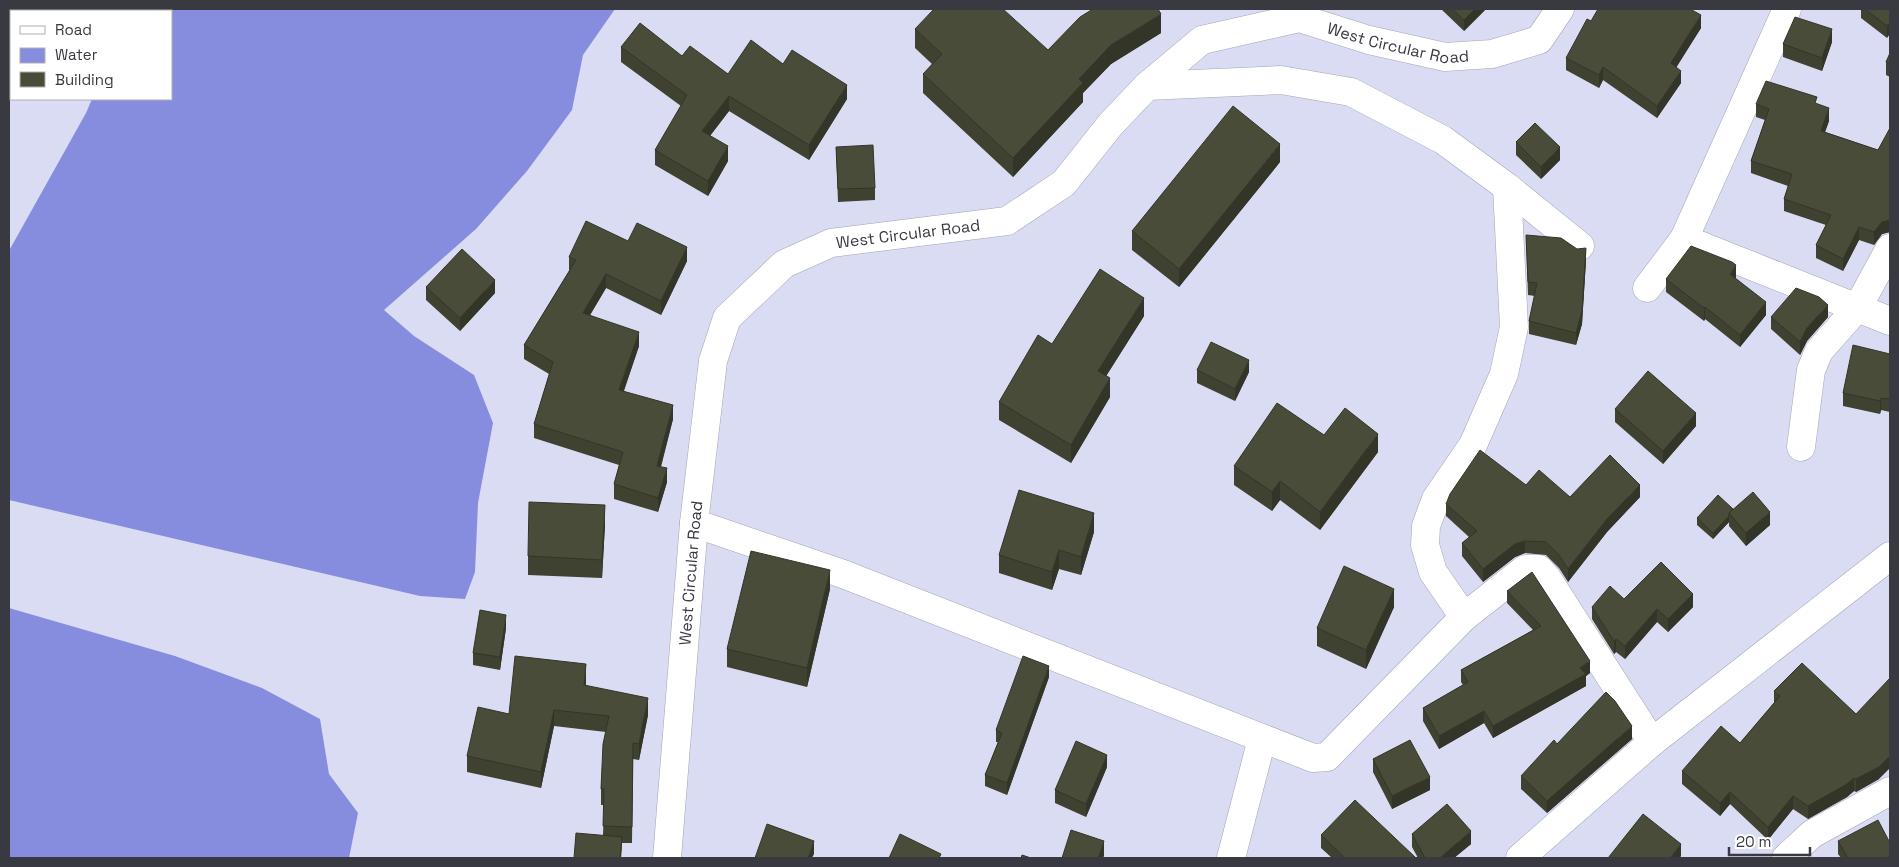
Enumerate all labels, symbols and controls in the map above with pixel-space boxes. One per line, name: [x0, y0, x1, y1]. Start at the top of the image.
legend: [10, 10, 172, 100]
street label: West Circular Road: [1325, 17, 1470, 68]
text: Road: [55, 20, 92, 39]
text: Water: [55, 45, 98, 64]
text: Building: [55, 70, 114, 89]
street label: West Circular Road: [835, 214, 981, 253]
street label: West Circular Road: [674, 500, 707, 646]
scale bar: [1729, 824, 1810, 856]
text: 20 m: [1736, 832, 1771, 851]

